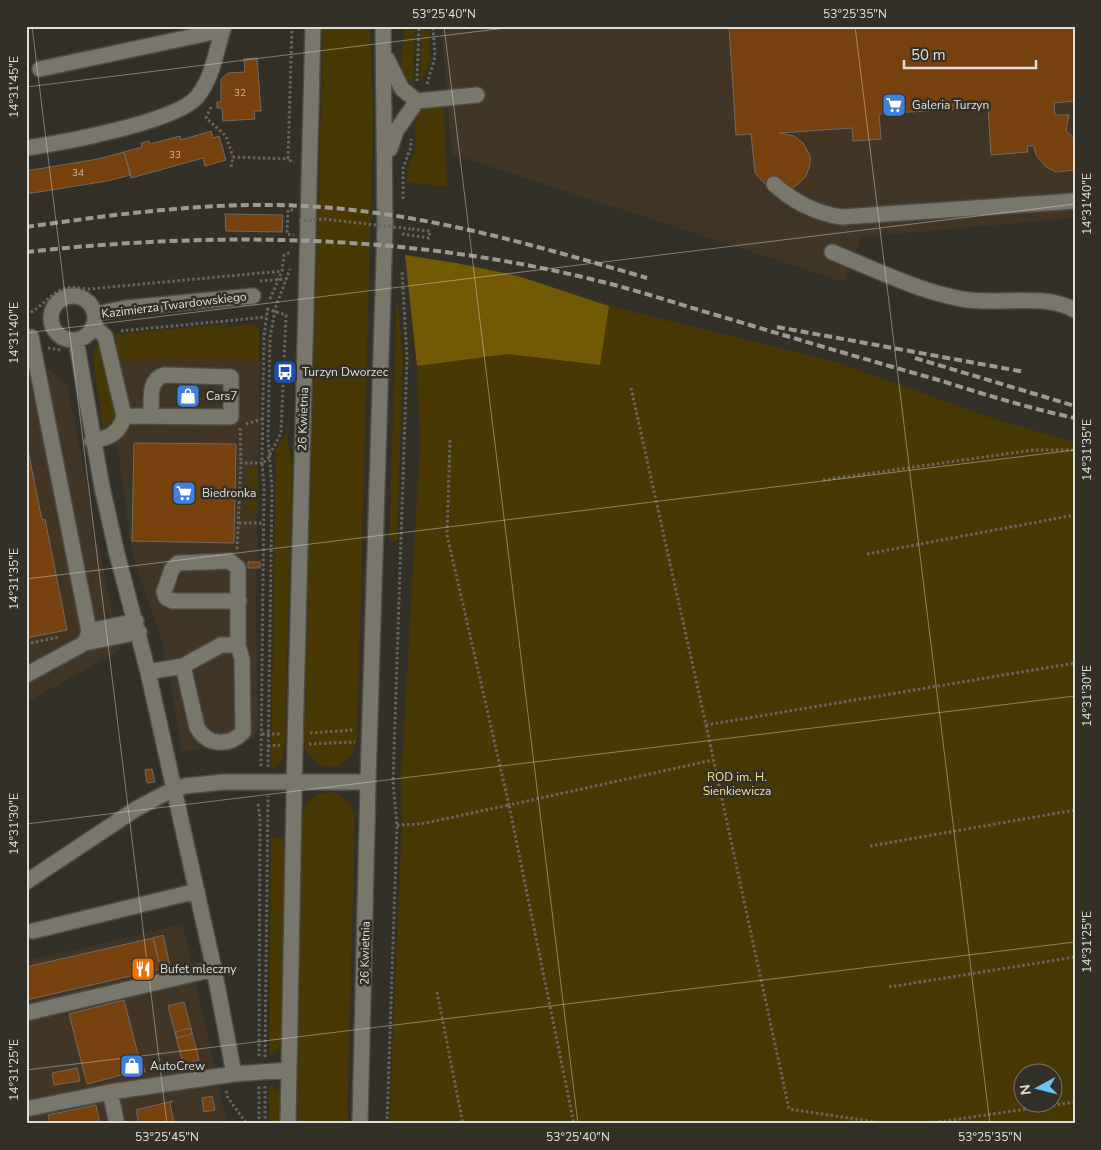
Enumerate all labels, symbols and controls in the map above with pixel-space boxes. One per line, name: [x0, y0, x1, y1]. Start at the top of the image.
text: 53°25'40"N: [412, 6, 476, 22]
text: 53°25'35"N: [823, 6, 887, 22]
scale bar: [904, 38, 1036, 70]
text: 50 m: [911, 45, 946, 65]
text: 14°31'45"E: [6, 56, 22, 118]
house number: 32: [234, 86, 246, 100]
supermarket icon: Galeria Turzyn: [881, 92, 907, 118]
place label: Galeria Turzyn: [912, 97, 989, 113]
house number: 33: [169, 148, 181, 162]
house number: 34: [72, 166, 84, 180]
text: 14°31'40"E: [1079, 173, 1095, 235]
street label: Kazimierza Twardowskiego: [101, 288, 248, 322]
text: 14°31'40"E: [6, 302, 22, 364]
bus stop icon: Turzyn Dworzec: [272, 359, 298, 385]
place label: Turzyn Dworzec: [302, 364, 389, 380]
shop icon: Cars7: [175, 383, 201, 409]
street label: 26 Kwietnia: [294, 387, 312, 451]
place label: Cars7: [206, 388, 237, 404]
text: 14°31'35"E: [1079, 419, 1095, 481]
supermarket icon: Biedronka: [171, 480, 197, 506]
place label: Biedronka: [202, 485, 256, 501]
text: 14°31'35"E: [6, 548, 22, 610]
text: 14°31'30"E: [1079, 665, 1095, 727]
park label: ROD im. H. Sienkiewicza: [703, 769, 771, 799]
text: 14°31'30"E: [6, 793, 22, 855]
text: 14°31'25"E: [1079, 911, 1095, 973]
street label: 26 Kwietnia: [356, 921, 374, 985]
restaurant icon: Bufet mleczny: [130, 956, 156, 982]
place label: Bufet mleczny: [160, 961, 237, 977]
text: 14°31'25"E: [6, 1039, 22, 1101]
shop icon: AutoCrew: [119, 1053, 145, 1079]
place label: AutoCrew: [150, 1058, 205, 1074]
north arrow: [1014, 1062, 1064, 1112]
text: N: [1016, 1083, 1036, 1096]
text: 53°25'45"N: [135, 1129, 199, 1145]
text: 53°25'40"N: [546, 1129, 610, 1145]
text: 53°25'35"N: [958, 1129, 1022, 1145]

